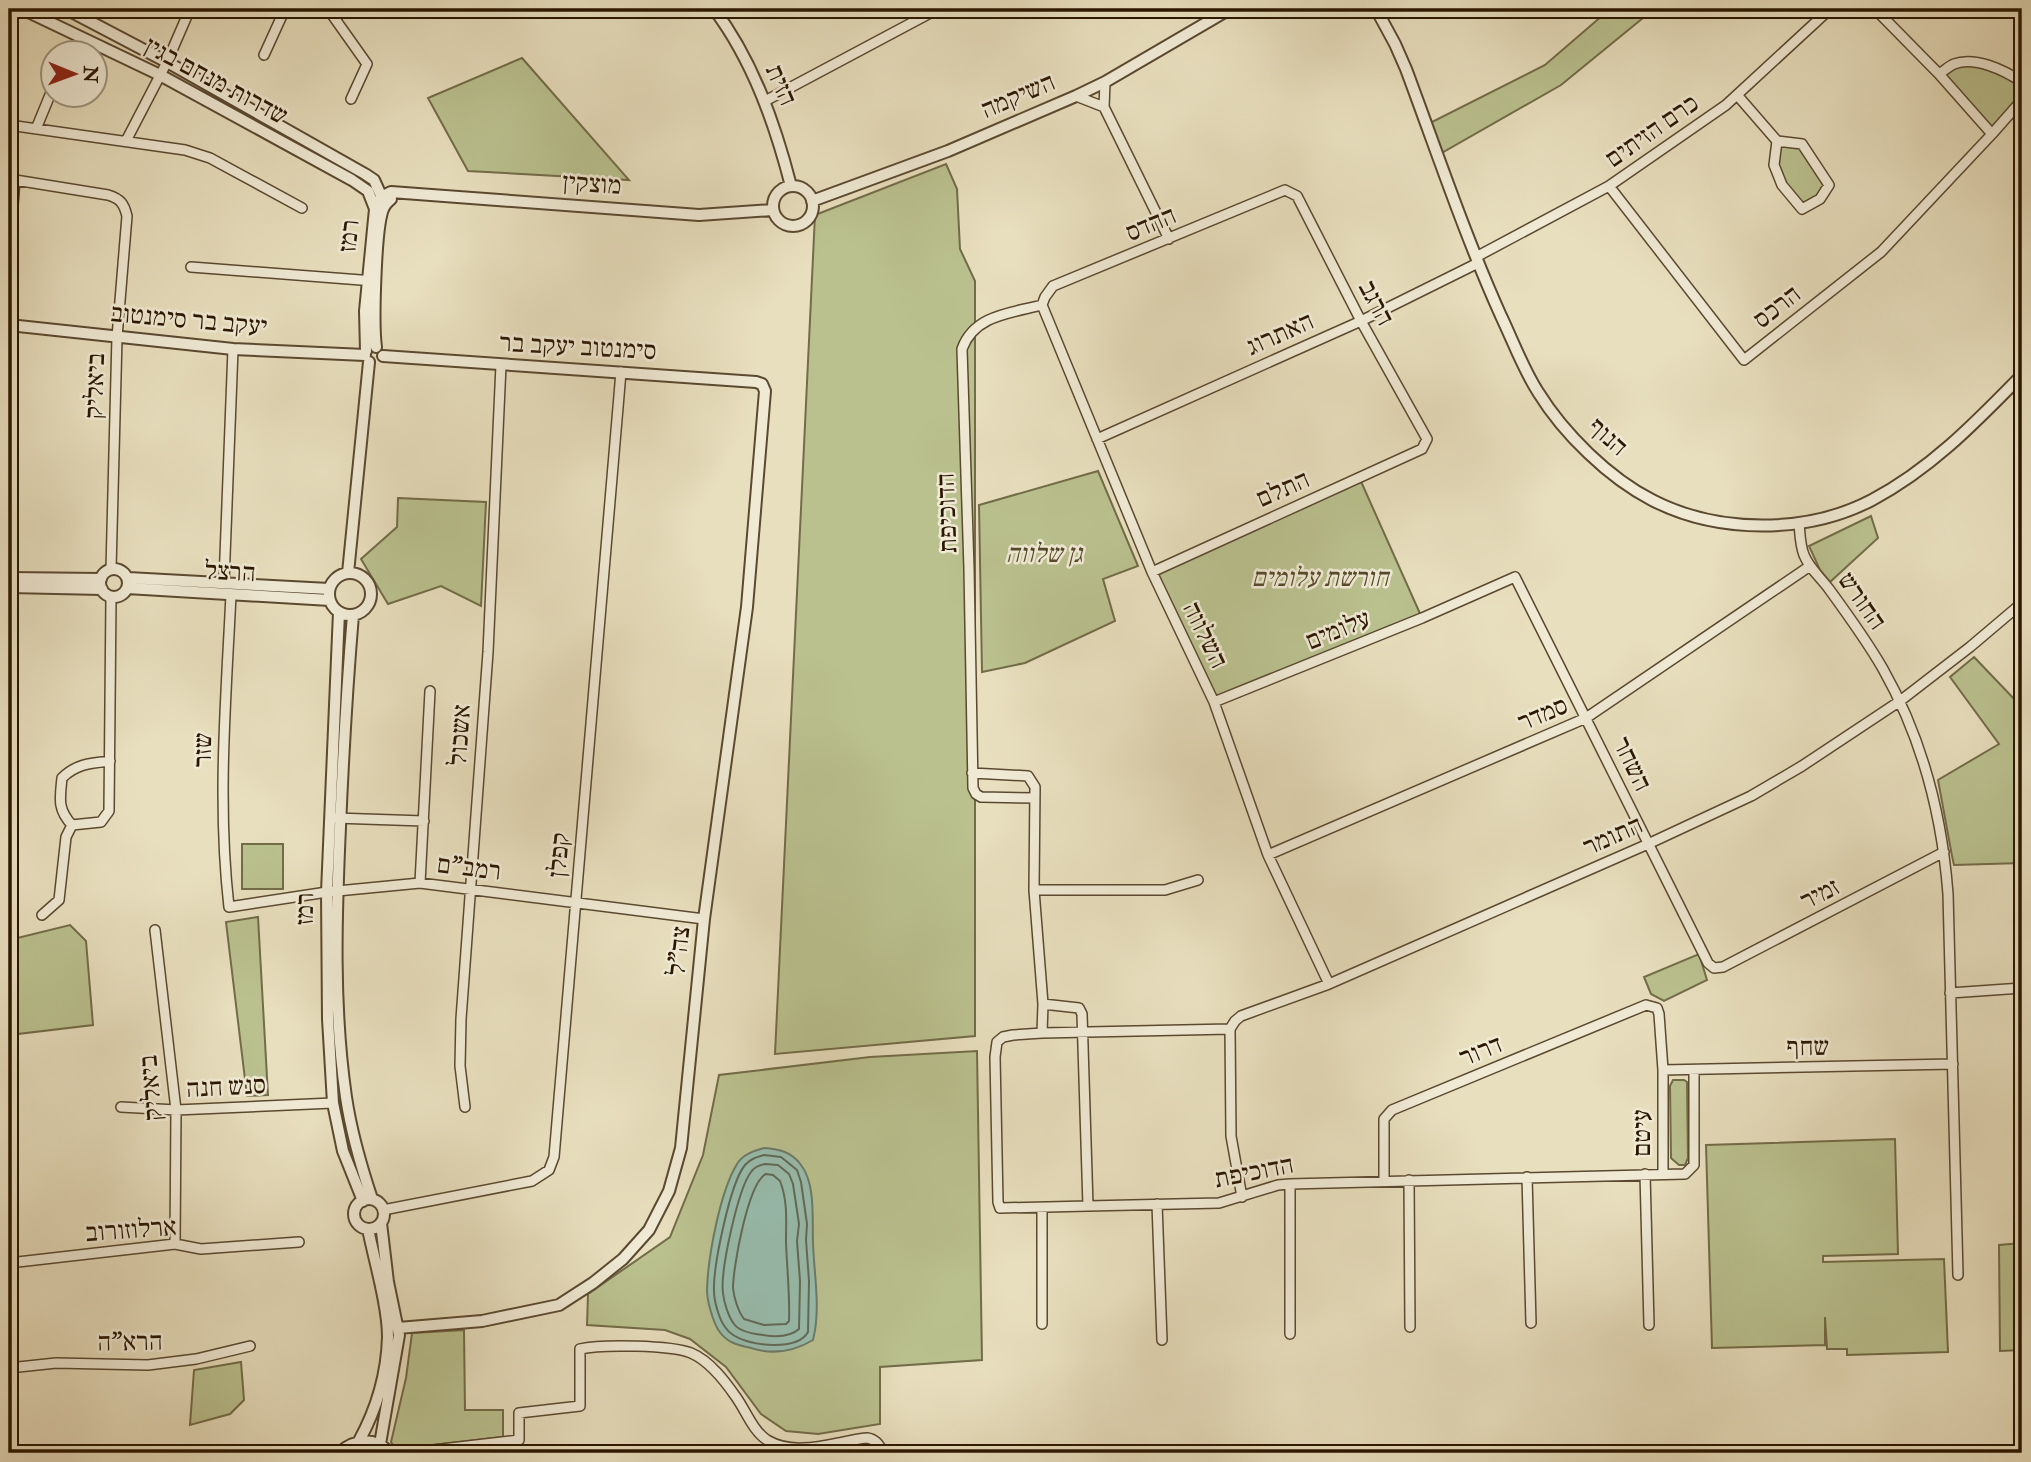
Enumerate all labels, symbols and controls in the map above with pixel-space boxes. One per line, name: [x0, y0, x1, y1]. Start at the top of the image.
street label: שדרות מנחם בגין: [139, 30, 293, 132]
north arrow: [38, 38, 108, 108]
street label: הזית: [758, 59, 804, 111]
text: N: [78, 65, 102, 84]
street label: השיקמה: [976, 66, 1060, 126]
street label: כרם הזיתים: [1599, 87, 1705, 175]
street label: מוצקין: [561, 166, 623, 202]
street label: ההדס: [1121, 199, 1181, 249]
street label: רמז: [331, 218, 367, 254]
street label: הרגב: [1351, 275, 1401, 331]
street label: הרכס: [1747, 278, 1807, 336]
street label: יעקב בר סימנטוב: [109, 297, 269, 343]
street label: האתרוג: [1241, 305, 1319, 363]
street label: סימנטוב יעקב בר: [499, 327, 657, 367]
street label: ביאליק: [78, 352, 112, 420]
street label: הנוף: [1582, 411, 1634, 463]
street label: התלם: [1251, 463, 1315, 515]
street label: הדוכיפת: [930, 472, 964, 554]
park label: גן שלווה: [1006, 538, 1084, 570]
street label: הרצל: [204, 555, 256, 589]
park label: חורשת עלומים: [1252, 562, 1391, 594]
street label: החורש: [1831, 566, 1893, 636]
street label: השלווה: [1175, 596, 1235, 674]
street label: עלומים: [1301, 603, 1375, 657]
street label: סמדר: [1513, 689, 1573, 739]
street label: אשכול: [442, 703, 478, 767]
street label: שזר: [187, 732, 219, 768]
street label: השחר: [1605, 732, 1659, 796]
street label: התומר: [1578, 809, 1648, 863]
street label: קפלן: [541, 831, 577, 879]
street label: רמב"ם: [435, 848, 503, 888]
street label: זמיר: [1795, 871, 1845, 917]
street label: רמז: [289, 892, 321, 926]
street label: צה"ל: [660, 924, 698, 978]
street label: דרור: [1455, 1028, 1507, 1074]
street label: שחף: [1786, 1031, 1830, 1063]
street label: ביאליק: [132, 1054, 170, 1122]
street label: סנש חנה: [185, 1069, 267, 1105]
street label: עיטם: [1626, 1109, 1658, 1157]
street label: הדוכיפת: [1212, 1149, 1296, 1195]
street label: ארלוזורוב: [84, 1211, 178, 1249]
street label: הרא"ה: [97, 1325, 163, 1359]

